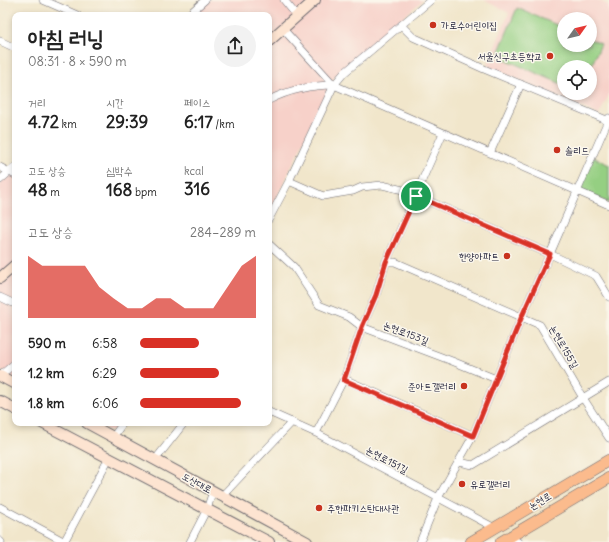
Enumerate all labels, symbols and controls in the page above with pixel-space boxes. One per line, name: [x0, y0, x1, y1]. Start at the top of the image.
north arrow: [557, 12, 597, 52]
map controls: [557, 12, 597, 100]
place label: 가로수어린이집: [441, 19, 497, 32]
marker: 가로수어린이집: [428, 20, 438, 30]
text: 아침 러닝: [28, 24, 104, 52]
button: share: [214, 25, 256, 67]
place label: 서울신구초등학교: [478, 50, 542, 63]
marker: 서울신구초등학교: [545, 51, 555, 61]
text: 08:31 · 8 × 590 m: [28, 53, 127, 70]
button: locate: [557, 60, 597, 100]
text: 거리: [28, 96, 46, 110]
text: 시간: [106, 96, 124, 110]
text: 페이스: [184, 96, 211, 110]
text: 4.72: [28, 111, 59, 133]
text: 29:39: [106, 111, 148, 133]
text: 6:17: [184, 111, 213, 133]
text: km: [59, 117, 77, 131]
text: /km: [213, 117, 235, 131]
place label: 솔리드: [565, 144, 589, 157]
marker: 솔리드: [552, 145, 562, 155]
text: 고도 상승: [28, 164, 66, 178]
text: 심박수: [106, 164, 133, 178]
text: kcal: [184, 164, 204, 178]
text: 316: [184, 178, 210, 200]
text: 48: [28, 179, 48, 201]
text: 168: [106, 179, 132, 201]
pin: [399, 179, 433, 213]
text: m: [48, 185, 60, 199]
text: bpm: [132, 185, 157, 199]
icon: arrive: [405, 185, 427, 207]
text: 고도 상승: [28, 224, 73, 241]
text: 284–289 m: [190, 224, 256, 241]
place label: 한양아파트: [459, 250, 499, 263]
marker: 한양아파트: [502, 251, 512, 261]
street label: 논현로153길: [381, 318, 431, 348]
street label: 논현로155길: [546, 323, 582, 371]
text: 590 m: [28, 335, 66, 352]
text: 6:58: [92, 335, 117, 352]
text: 1.2 km: [28, 365, 64, 382]
text: 6:29: [92, 365, 117, 382]
place label: 준아트갤러리: [408, 380, 456, 393]
marker: 준아트갤러리: [459, 381, 469, 391]
text: 1.8 km: [28, 395, 64, 412]
text: 6:06: [92, 395, 119, 412]
street label: 논현로151길: [364, 443, 410, 477]
street label: 도산대로: [180, 470, 214, 496]
place label: 유로갤러리: [470, 478, 510, 491]
marker: 유로갤러리: [457, 479, 467, 489]
street label: 논현로: [526, 489, 554, 513]
place label: 주한파키스탄대사관: [327, 502, 399, 515]
marker: 주한파키스탄대사관: [314, 503, 324, 513]

